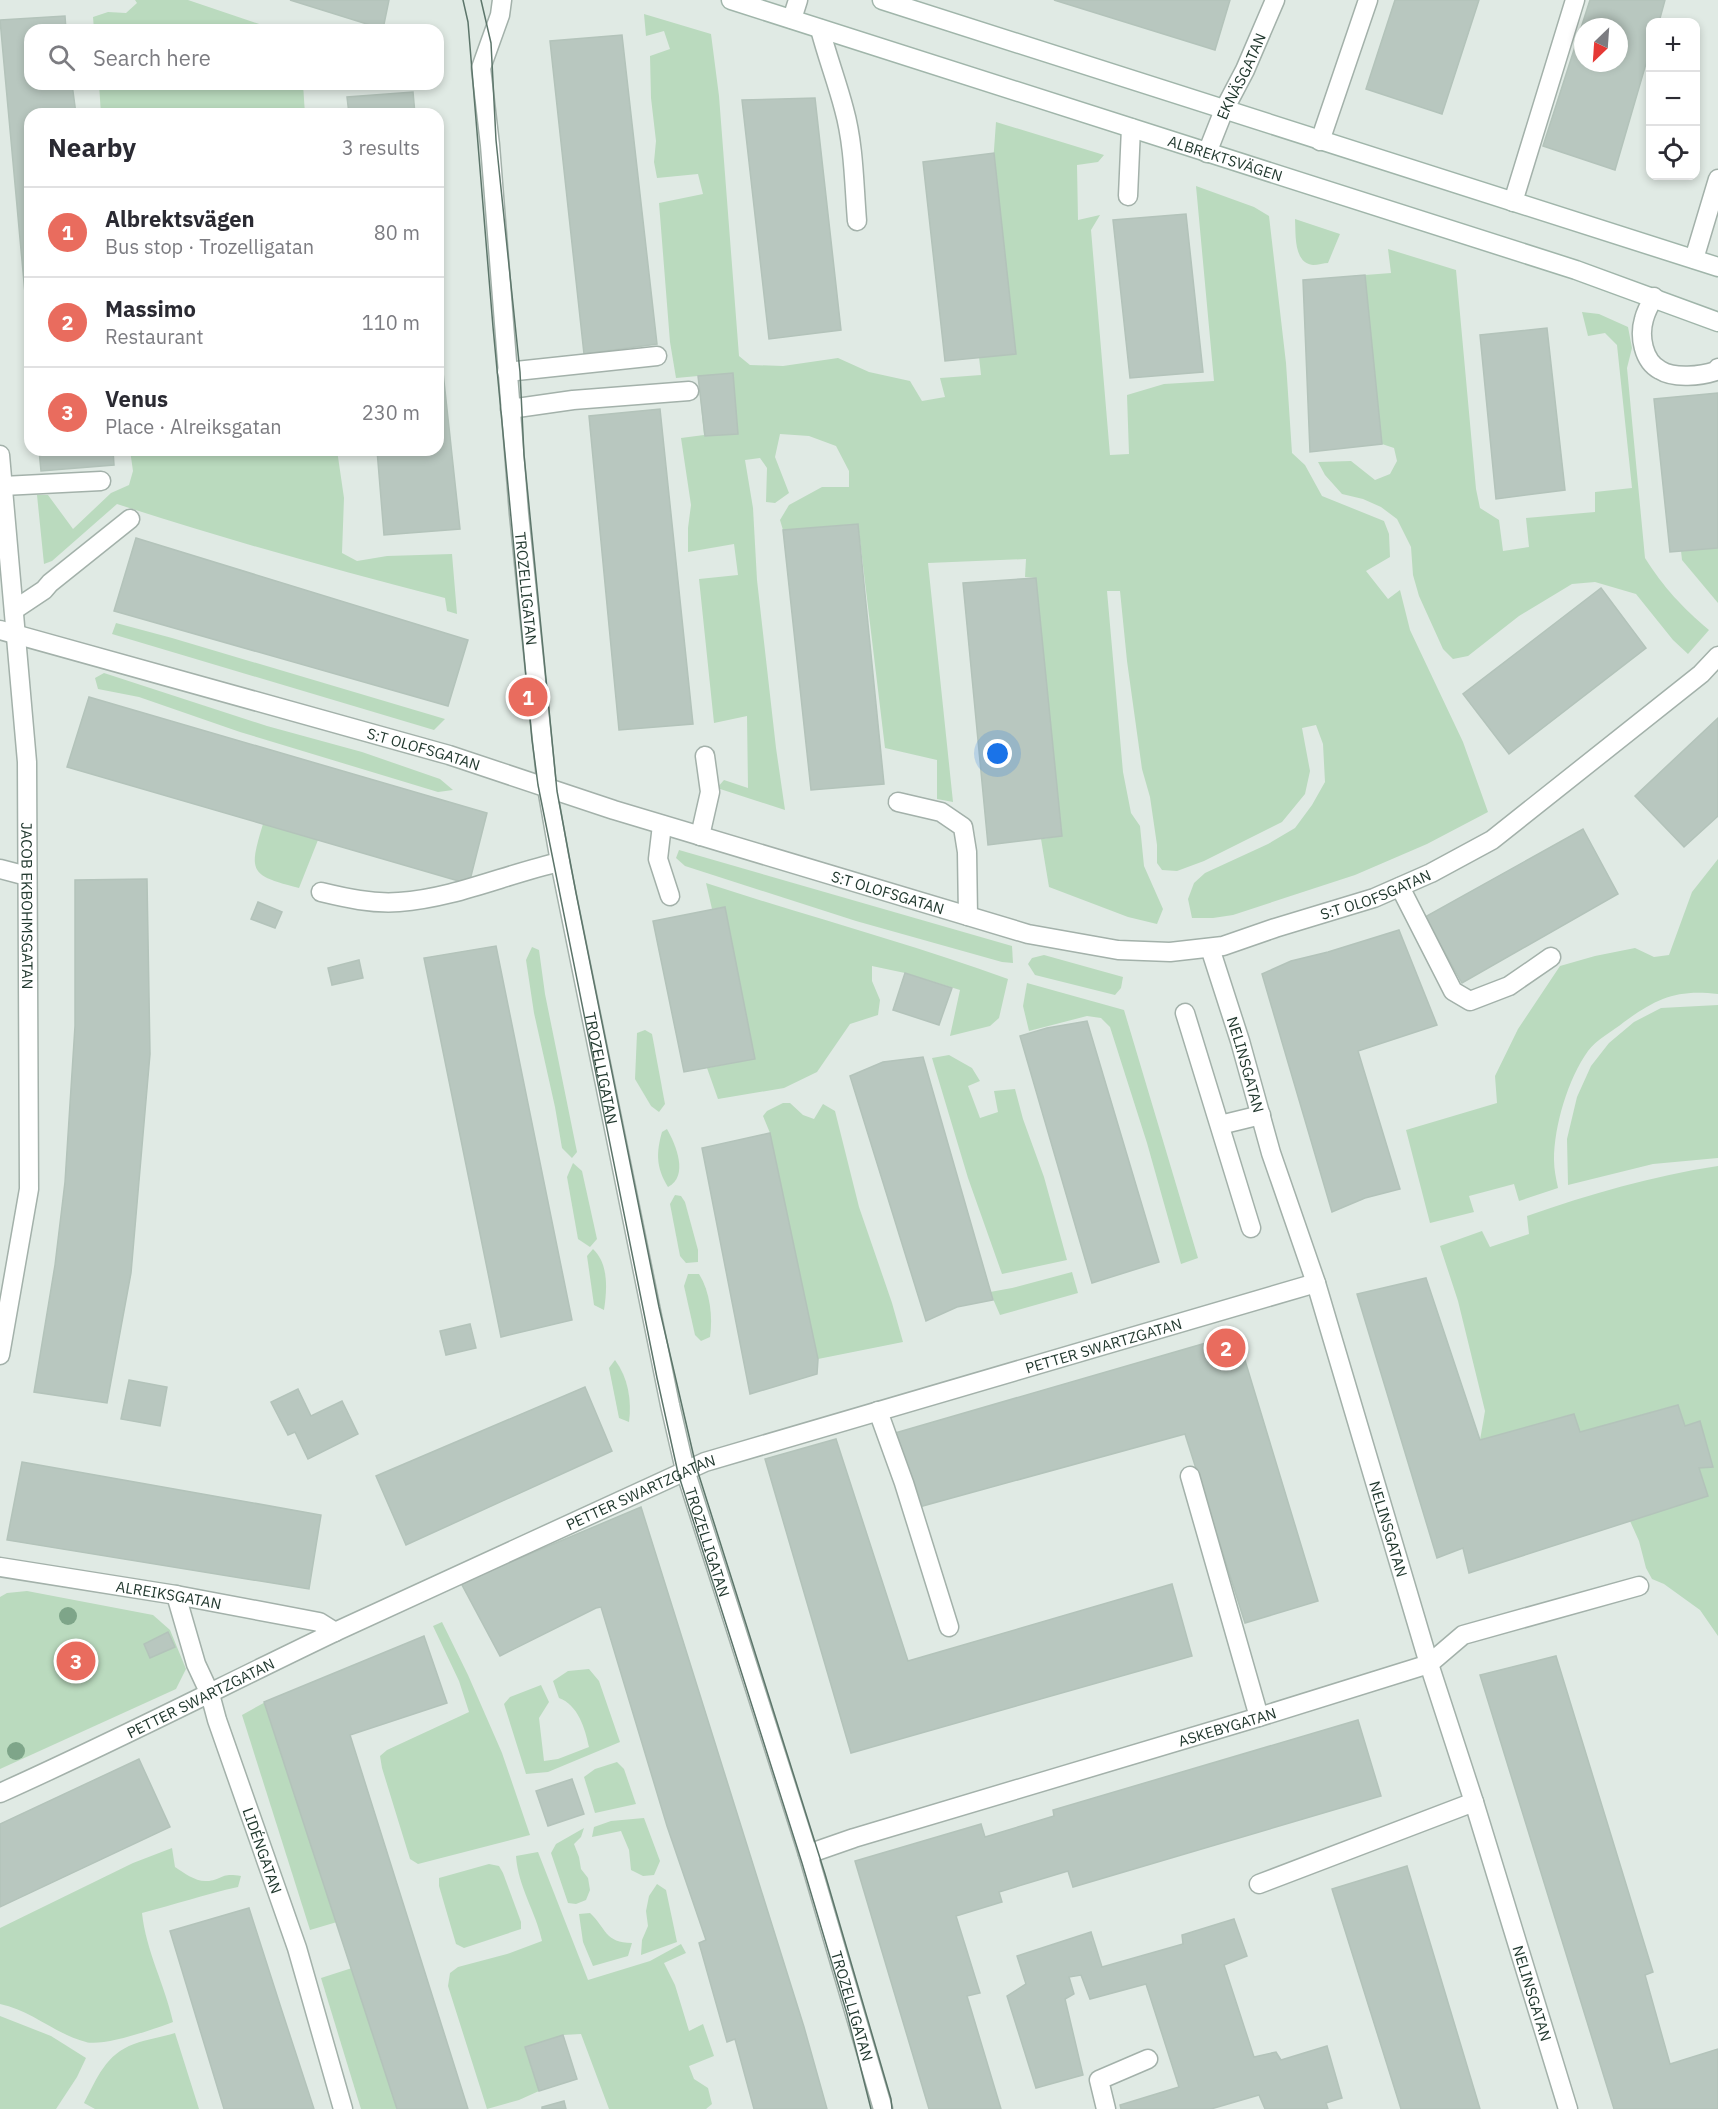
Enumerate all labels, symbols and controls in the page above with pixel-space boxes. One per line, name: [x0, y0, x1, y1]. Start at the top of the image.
north arrow: [1574, 18, 1628, 72]
map controls: [1646, 18, 1700, 180]
button: +: [1646, 18, 1700, 72]
search box: [24, 24, 444, 90]
street label: EKNÄSGATAN: [1212, 30, 1269, 122]
icon: search: [45, 41, 78, 74]
text: Search here: [93, 43, 211, 72]
button: −: [1646, 72, 1700, 126]
button: locate: [1646, 126, 1700, 180]
text: Nearby: [48, 130, 136, 164]
street label: ALBREKTSVÄGEN: [1166, 131, 1285, 185]
text: 3 results: [342, 134, 420, 161]
text: Albrektsvägen: [105, 204, 255, 233]
text: 1: [62, 219, 74, 246]
text: 80 m: [374, 219, 420, 246]
text: Bus stop · Trozelligatan: [105, 233, 314, 260]
text: Massimo: [105, 294, 196, 323]
text: 2: [62, 309, 74, 336]
text: 110 m: [362, 309, 420, 336]
text: Restaurant: [105, 323, 203, 350]
text: Venus: [105, 384, 168, 413]
text: 3: [62, 399, 74, 426]
text: 230 m: [362, 399, 420, 426]
text: Place · Alreiksgatan: [105, 413, 282, 440]
street label: TROZELLIGATAN: [511, 531, 542, 646]
pin: 1: [508, 674, 548, 720]
street label: S:T OLOFSGATAN: [365, 723, 483, 774]
your location: [983, 739, 1012, 768]
street label: JACOB EKBOHMSGATAN: [18, 822, 38, 989]
street label: S:T OLOFSGATAN: [1318, 865, 1434, 923]
street label: S:T OLOFSGATAN: [829, 866, 947, 918]
street label: TROZELLIGATAN: [581, 1010, 622, 1126]
street label: NELINSGATAN: [1223, 1014, 1269, 1115]
street label: PETTER SWARTZGATAN: [1023, 1313, 1184, 1377]
pin: 2: [1206, 1326, 1246, 1370]
street label: PETTER SWARTZGATAN: [563, 1450, 717, 1534]
street label: NELINSGATAN: [1366, 1479, 1412, 1579]
street label: TROZELLIGATAN: [682, 1485, 734, 1599]
street label: ALREIKSGATAN: [115, 1576, 223, 1613]
pin: 3: [56, 1638, 96, 1684]
street label: PETTER SWARTZGATAN: [123, 1653, 277, 1742]
street label: ASKEBYGATAN: [1176, 1703, 1278, 1750]
street label: LIDÉNGATAN: [239, 1805, 287, 1896]
street label: NELINSGATAN: [1509, 1943, 1556, 2043]
street label: TROZELLIGATAN: [828, 1949, 878, 2063]

